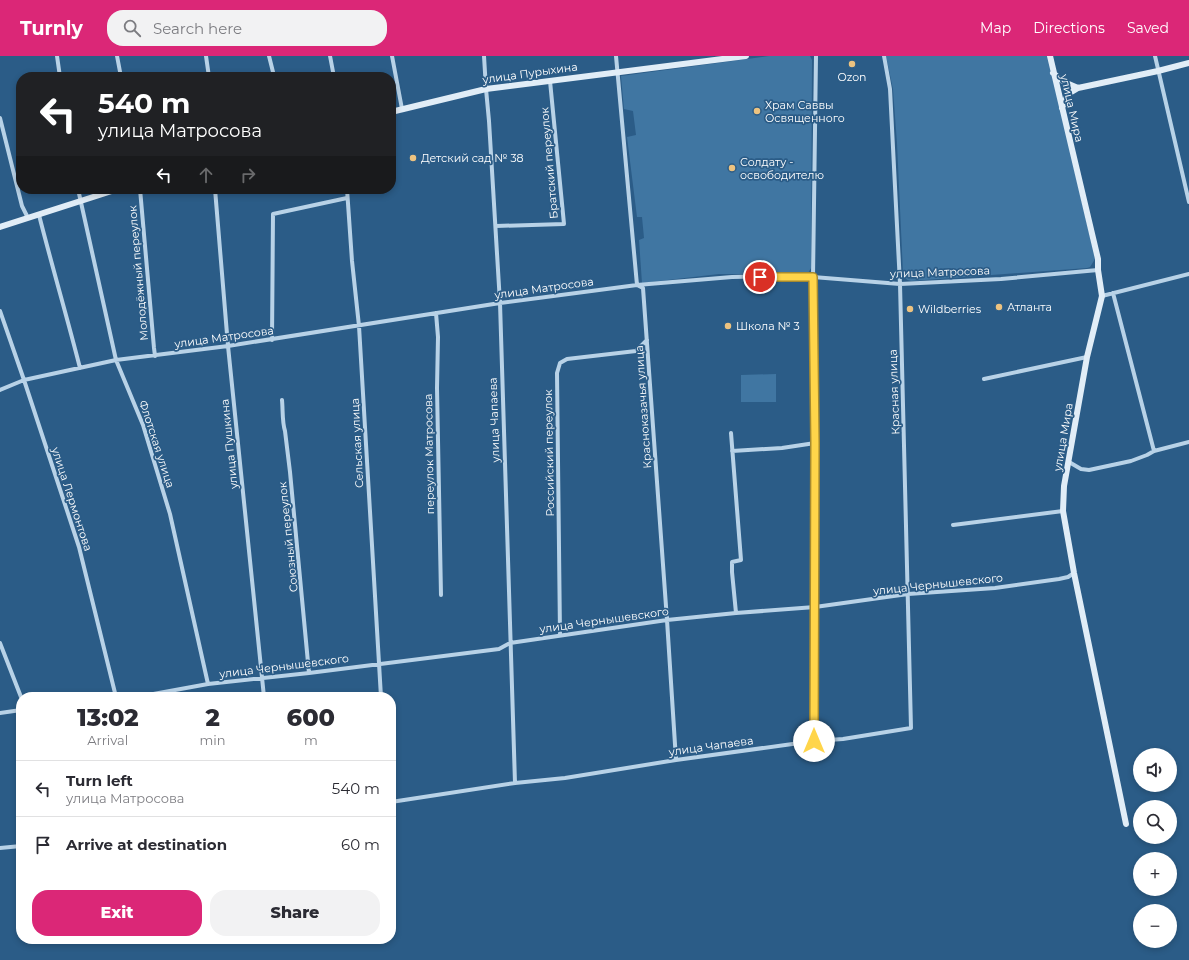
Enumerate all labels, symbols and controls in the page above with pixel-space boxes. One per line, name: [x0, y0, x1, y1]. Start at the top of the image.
search box: [107, 10, 387, 46]
text: Turnly: [20, 17, 83, 40]
icon: search: [121, 17, 143, 39]
text: Search here: [153, 19, 242, 38]
text: Map: [980, 19, 1011, 37]
text: Directions: [1033, 19, 1105, 37]
text: Saved: [1127, 19, 1169, 37]
street label: улица Пурыхина: [481, 59, 578, 87]
marker: Ozon: [847, 59, 857, 69]
place label: Ozon: [837, 70, 867, 84]
street label: улица Мира: [1057, 72, 1087, 143]
text: 540 m: [98, 86, 190, 120]
icon: left: [32, 88, 84, 140]
place label: Храм Саввы Освященного: [765, 98, 845, 125]
street label: Братский переулок: [537, 106, 561, 219]
marker: Храм Саввы Освященного: [752, 106, 762, 116]
text: улица Матросова: [98, 120, 262, 142]
place label: Детский сад № 38: [421, 151, 524, 165]
marker: Детский сад № 38: [408, 153, 418, 163]
place label: Солдату - освободителю: [740, 155, 824, 182]
marker: Солдату - освободителю: [727, 163, 737, 173]
icon: left: [153, 164, 175, 186]
icon: ahead: [195, 164, 217, 186]
icon: right: [237, 164, 259, 186]
street label: Молодёжный переулок: [125, 204, 151, 341]
pin: [743, 260, 777, 294]
street label: улица Матросова: [889, 263, 990, 281]
icon: arrive: [749, 266, 771, 288]
street label: улица Матросова: [492, 274, 595, 302]
place label: Атланта: [1007, 300, 1052, 314]
place label: Wildberries: [918, 302, 982, 316]
marker: Атланта: [994, 302, 1004, 312]
marker: Wildberries: [905, 304, 915, 314]
place label: Школа № 3: [736, 319, 800, 333]
marker: Школа № 3: [723, 321, 733, 331]
street label: улица Матросова: [172, 323, 275, 351]
street label: Красноказачья улица: [632, 345, 654, 469]
street label: Красная улица: [886, 349, 902, 435]
street label: улица Чапаева: [486, 377, 503, 464]
street label: Российский переулок: [541, 389, 557, 517]
street label: переулок Матросова: [421, 394, 437, 514]
street label: Флотская улица: [136, 398, 178, 490]
street label: улица Пушкина: [217, 398, 241, 491]
street label: Сельская улица: [348, 398, 366, 488]
street label: улица Мира: [1050, 402, 1076, 473]
street label: улица Лермонтова: [48, 444, 95, 553]
street label: Союзный переулок: [275, 480, 301, 593]
street label: улица Чернышевского: [871, 570, 1004, 598]
street label: улица Чернышевского: [537, 604, 670, 636]
street label: улица Чернышевского: [217, 651, 350, 681]
text: 13:02: [77, 703, 139, 732]
text: 2: [205, 703, 220, 732]
text: 600: [287, 703, 335, 732]
position arrow: [793, 720, 835, 762]
text: Arrival: [87, 732, 128, 748]
text: min: [200, 732, 226, 748]
text: m: [304, 732, 318, 748]
street label: улица Чапаева: [667, 733, 754, 759]
map controls: [1133, 748, 1177, 948]
button: sound: [1133, 748, 1177, 792]
text: Turn left: [66, 771, 133, 790]
icon: left: [32, 778, 54, 800]
text: 540 m: [332, 779, 380, 798]
text: улица Матросова: [66, 790, 184, 806]
button: search: [1133, 800, 1177, 844]
icon: arrive: [32, 834, 54, 856]
text: Arrive at destination: [66, 835, 227, 854]
text: 60 m: [341, 835, 380, 854]
button: +: [1133, 852, 1177, 896]
button: Exit: [32, 890, 202, 936]
button: Share: [210, 890, 380, 936]
button: −: [1133, 904, 1177, 948]

